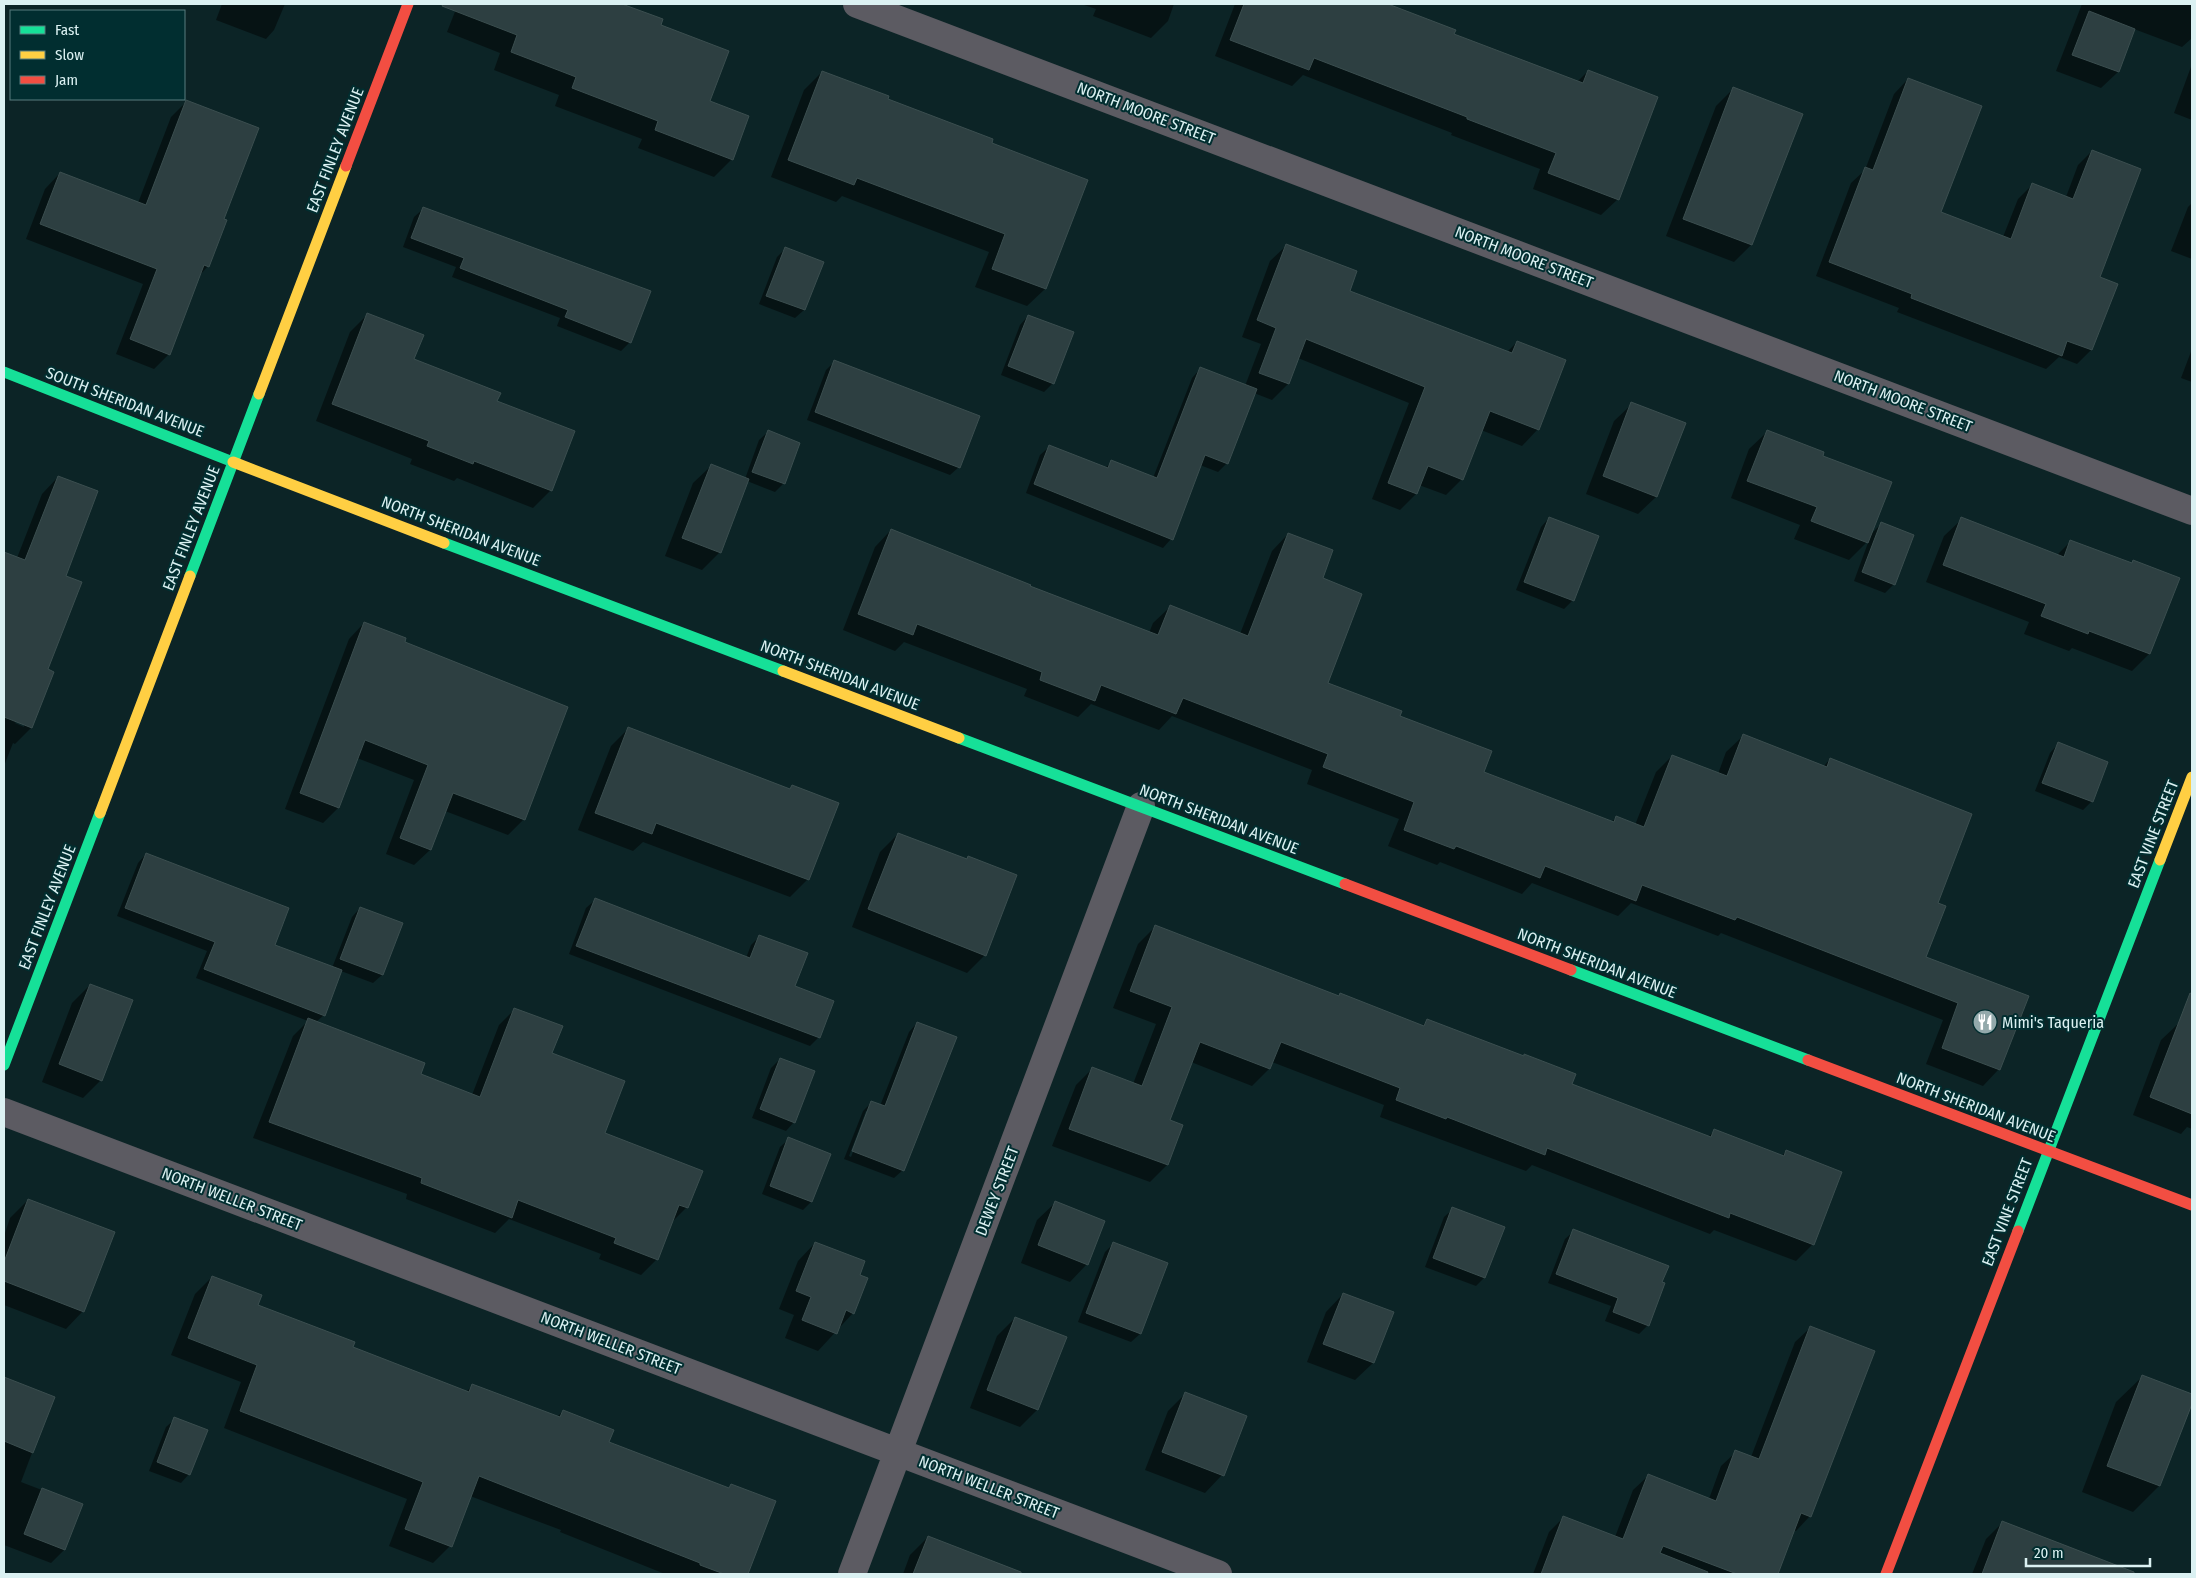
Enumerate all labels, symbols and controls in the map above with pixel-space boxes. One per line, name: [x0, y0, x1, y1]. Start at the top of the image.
legend: [10, 10, 185, 100]
text: Fast: [55, 21, 79, 39]
text: Slow: [55, 46, 84, 64]
text: Jam: [55, 71, 78, 89]
street label: NORTH MOORE STREET: [1074, 78, 1218, 148]
street label: EAST FINLEY AVENUE: [302, 85, 368, 215]
street label: NORTH MOORE STREET: [1452, 222, 1596, 292]
street label: SOUTH SHERIDAN AVENUE: [43, 363, 207, 441]
street label: NORTH MOORE STREET: [1831, 366, 1975, 436]
street label: EAST FINLEY AVENUE: [158, 463, 224, 593]
street label: NORTH SHERIDAN AVENUE: [379, 492, 543, 570]
street label: NORTH SHERIDAN AVENUE: [758, 636, 922, 714]
street label: EAST VINE STREET: [2124, 777, 2183, 891]
street label: NORTH SHERIDAN AVENUE: [1137, 780, 1301, 858]
street label: EAST FINLEY AVENUE: [14, 842, 80, 972]
street label: NORTH SHERIDAN AVENUE: [1515, 924, 1679, 1002]
restaurant icon: Mimi's Taqueria: [1972, 1009, 1998, 1035]
place label: Mimi's Taqueria: [2002, 1013, 2104, 1032]
street label: NORTH SHERIDAN AVENUE: [1894, 1068, 2058, 1146]
street label: DEWEY STREET: [971, 1143, 1023, 1238]
street label: EAST VINE STREET: [1978, 1155, 2037, 1269]
street label: NORTH WELLER STREET: [159, 1163, 305, 1235]
street label: NORTH WELLER STREET: [538, 1307, 684, 1379]
street label: NORTH WELLER STREET: [916, 1451, 1062, 1523]
scale bar: [2026, 1536, 2150, 1568]
text: 20 m: [2034, 1544, 2064, 1562]

